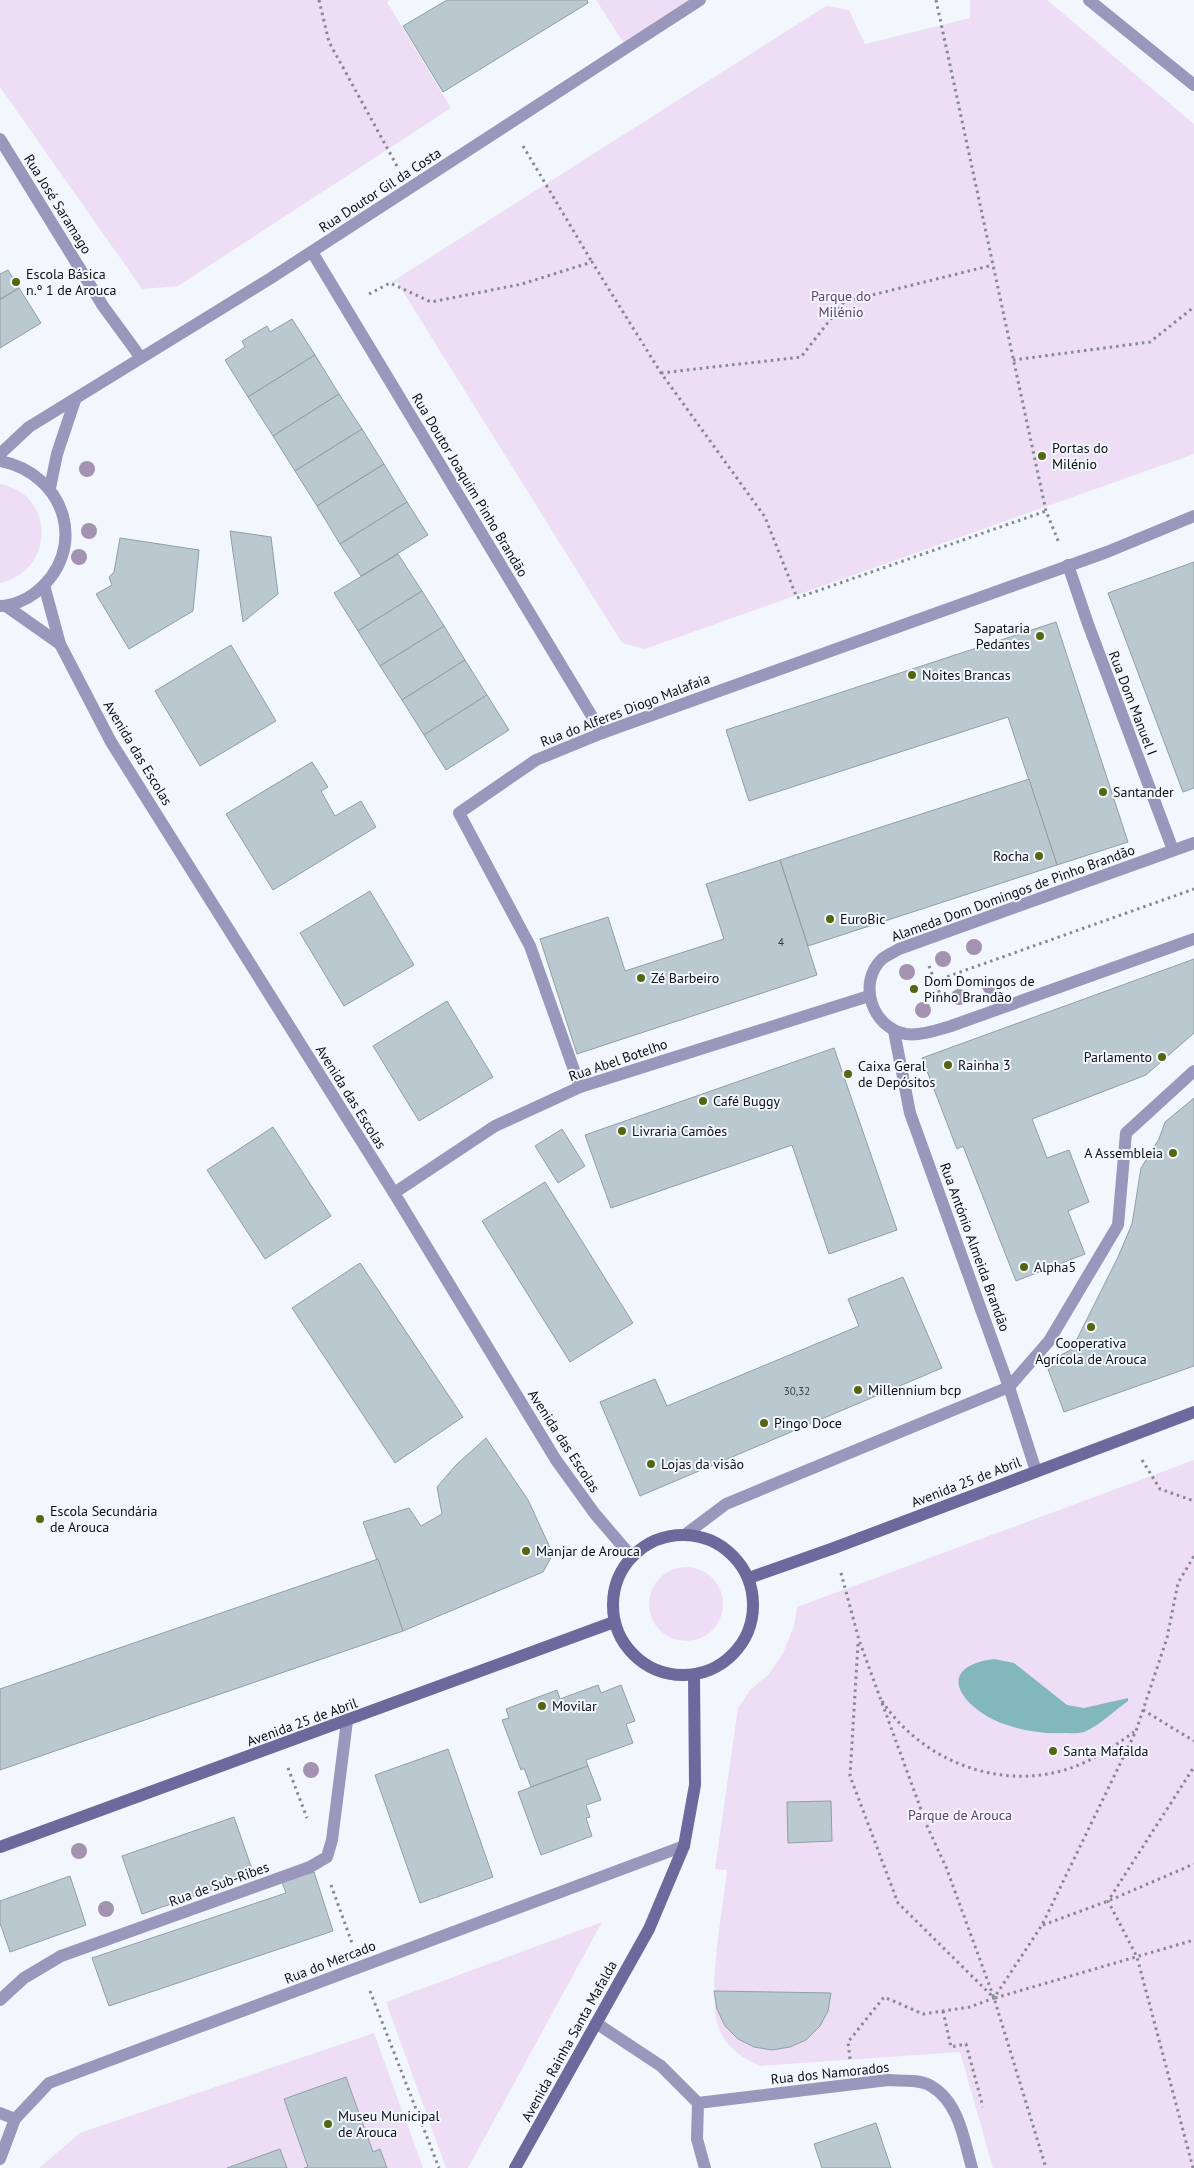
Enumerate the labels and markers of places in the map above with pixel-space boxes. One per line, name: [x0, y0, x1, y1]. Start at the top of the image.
place label: Escola Básica n.º 1 de Arouca: [26, 265, 117, 299]
marker: Escola Básica n.º 1 de Arouca: [10, 276, 22, 288]
place label: Portas do Milénio: [1052, 439, 1108, 473]
marker: Portas do Milénio: [1036, 450, 1048, 462]
place label: Sapataria Pedantes: [974, 619, 1030, 653]
marker: Sapataria Pedantes: [1034, 630, 1046, 642]
place label: Noites Brancas: [922, 666, 1011, 684]
marker: Noites Brancas: [906, 669, 918, 681]
place label: Santander: [1113, 783, 1174, 801]
marker: Santander: [1097, 786, 1109, 798]
place label: Rocha: [993, 847, 1029, 865]
marker: Rocha: [1033, 850, 1045, 862]
place label: EuroBic: [840, 910, 886, 928]
marker: EuroBic: [824, 913, 836, 925]
place label: Zé Barbeiro: [651, 969, 719, 987]
marker: Zé Barbeiro: [635, 972, 647, 984]
place label: Dom Domingos de Pinho Brandão: [924, 972, 1035, 1006]
marker: Dom Domingos de Pinho Brandão: [908, 983, 920, 995]
place label: Parlamento: [1084, 1048, 1152, 1066]
marker: Parlamento: [1156, 1051, 1168, 1063]
place label: Rainha 3: [958, 1056, 1011, 1074]
place label: Caixa Geral de Depósitos: [858, 1057, 935, 1091]
marker: Rainha 3: [942, 1059, 954, 1071]
marker: Caixa Geral de Depósitos: [842, 1068, 854, 1080]
place label: Café Buggy: [713, 1092, 781, 1110]
marker: Café Buggy: [697, 1095, 709, 1107]
place label: Livraria Camões: [632, 1122, 727, 1140]
marker: Livraria Camões: [616, 1125, 628, 1137]
place label: A Assembleia: [1084, 1144, 1163, 1162]
marker: A Assembleia: [1167, 1147, 1179, 1159]
place label: Alpha5: [1034, 1258, 1076, 1276]
marker: Alpha5: [1018, 1261, 1030, 1273]
marker: Cooperativa Agrícola de Arouca: [1085, 1321, 1097, 1333]
place label: Cooperativa Agrícola de Arouca: [1035, 1334, 1147, 1368]
place label: Millennium bcp: [868, 1381, 961, 1399]
marker: Millennium bcp: [852, 1384, 864, 1396]
place label: Pingo Doce: [774, 1414, 842, 1432]
marker: Pingo Doce: [758, 1417, 770, 1429]
place label: Lojas da visão: [661, 1455, 744, 1473]
marker: Lojas da visão: [645, 1458, 657, 1470]
place label: Escola Secundária de Arouca: [50, 1502, 158, 1536]
marker: Escola Secundária de Arouca: [34, 1513, 46, 1525]
place label: Manjar de Arouca: [536, 1542, 640, 1560]
marker: Manjar de Arouca: [520, 1545, 532, 1557]
place label: Movilar: [552, 1697, 597, 1715]
marker: Movilar: [536, 1700, 548, 1712]
place label: Santa Mafalda: [1063, 1742, 1149, 1760]
marker: Santa Mafalda: [1047, 1745, 1059, 1757]
place label: Museu Municipal de Arouca: [338, 2107, 440, 2141]
marker: Museu Municipal de Arouca: [322, 2118, 334, 2130]

